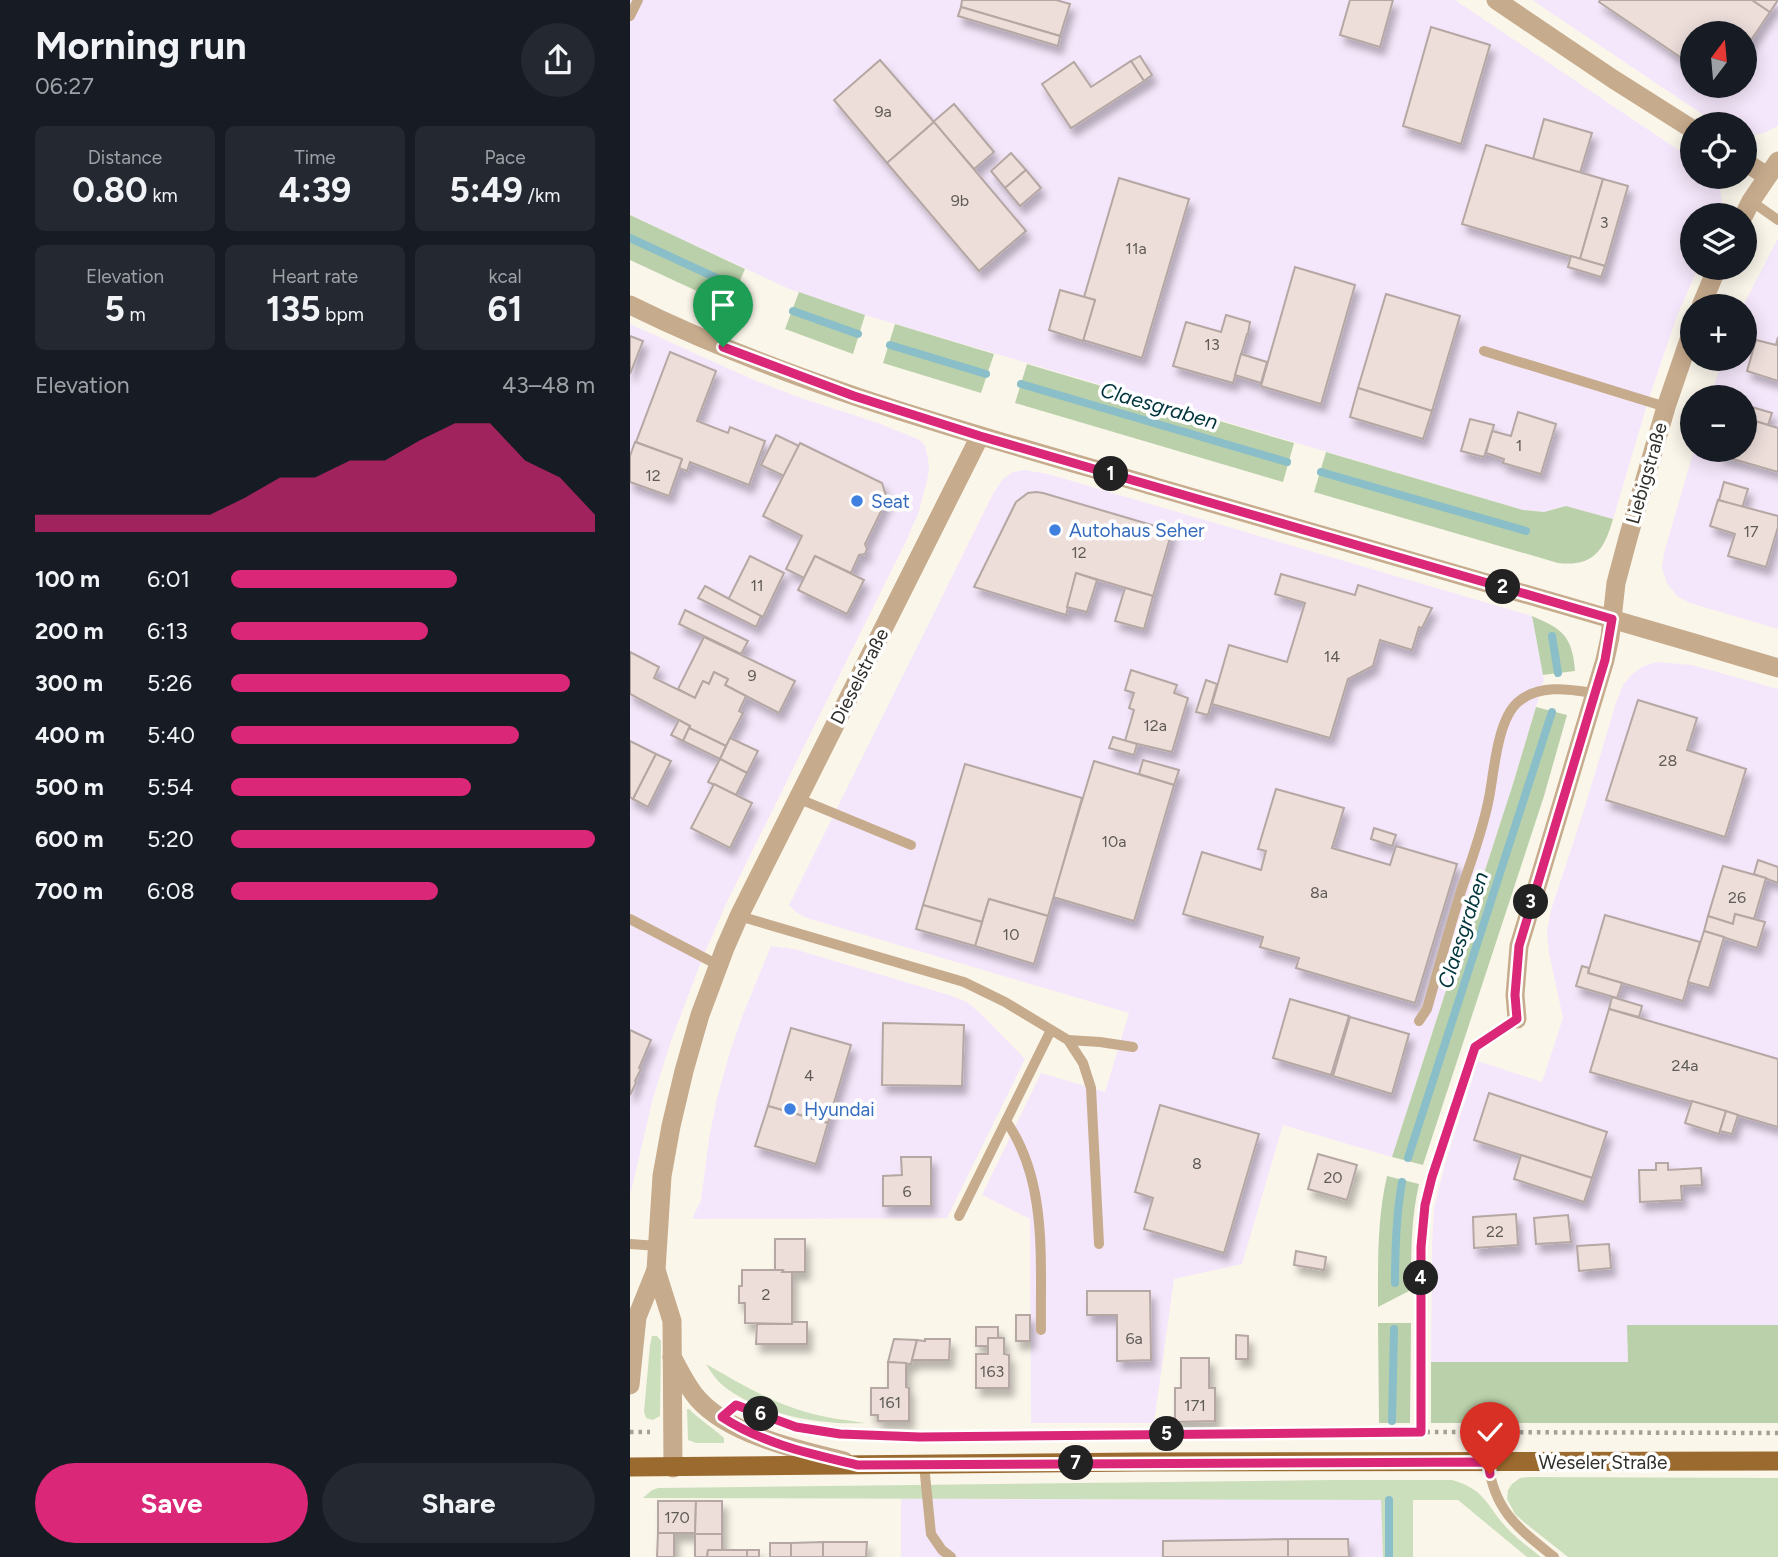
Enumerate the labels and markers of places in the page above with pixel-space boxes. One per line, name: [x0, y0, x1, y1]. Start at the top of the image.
pin: [693, 275, 753, 347]
pin: 1: [1093, 456, 1128, 491]
place label: Seat: [871, 490, 910, 513]
marker: Seat: [849, 493, 865, 509]
place label: Autohaus Seher: [1069, 519, 1205, 542]
marker: Autohaus Seher: [1047, 522, 1063, 538]
pin: 2: [1486, 570, 1520, 604]
pin: 3: [1514, 884, 1548, 920]
place label: Hyundai: [804, 1098, 875, 1121]
marker: Hyundai: [782, 1101, 798, 1117]
pin: 4: [1404, 1260, 1438, 1296]
pin: 6: [744, 1396, 778, 1432]
pin: [1460, 1402, 1520, 1474]
pin: 5: [1150, 1416, 1184, 1452]
pin: 7: [1058, 1446, 1094, 1480]

